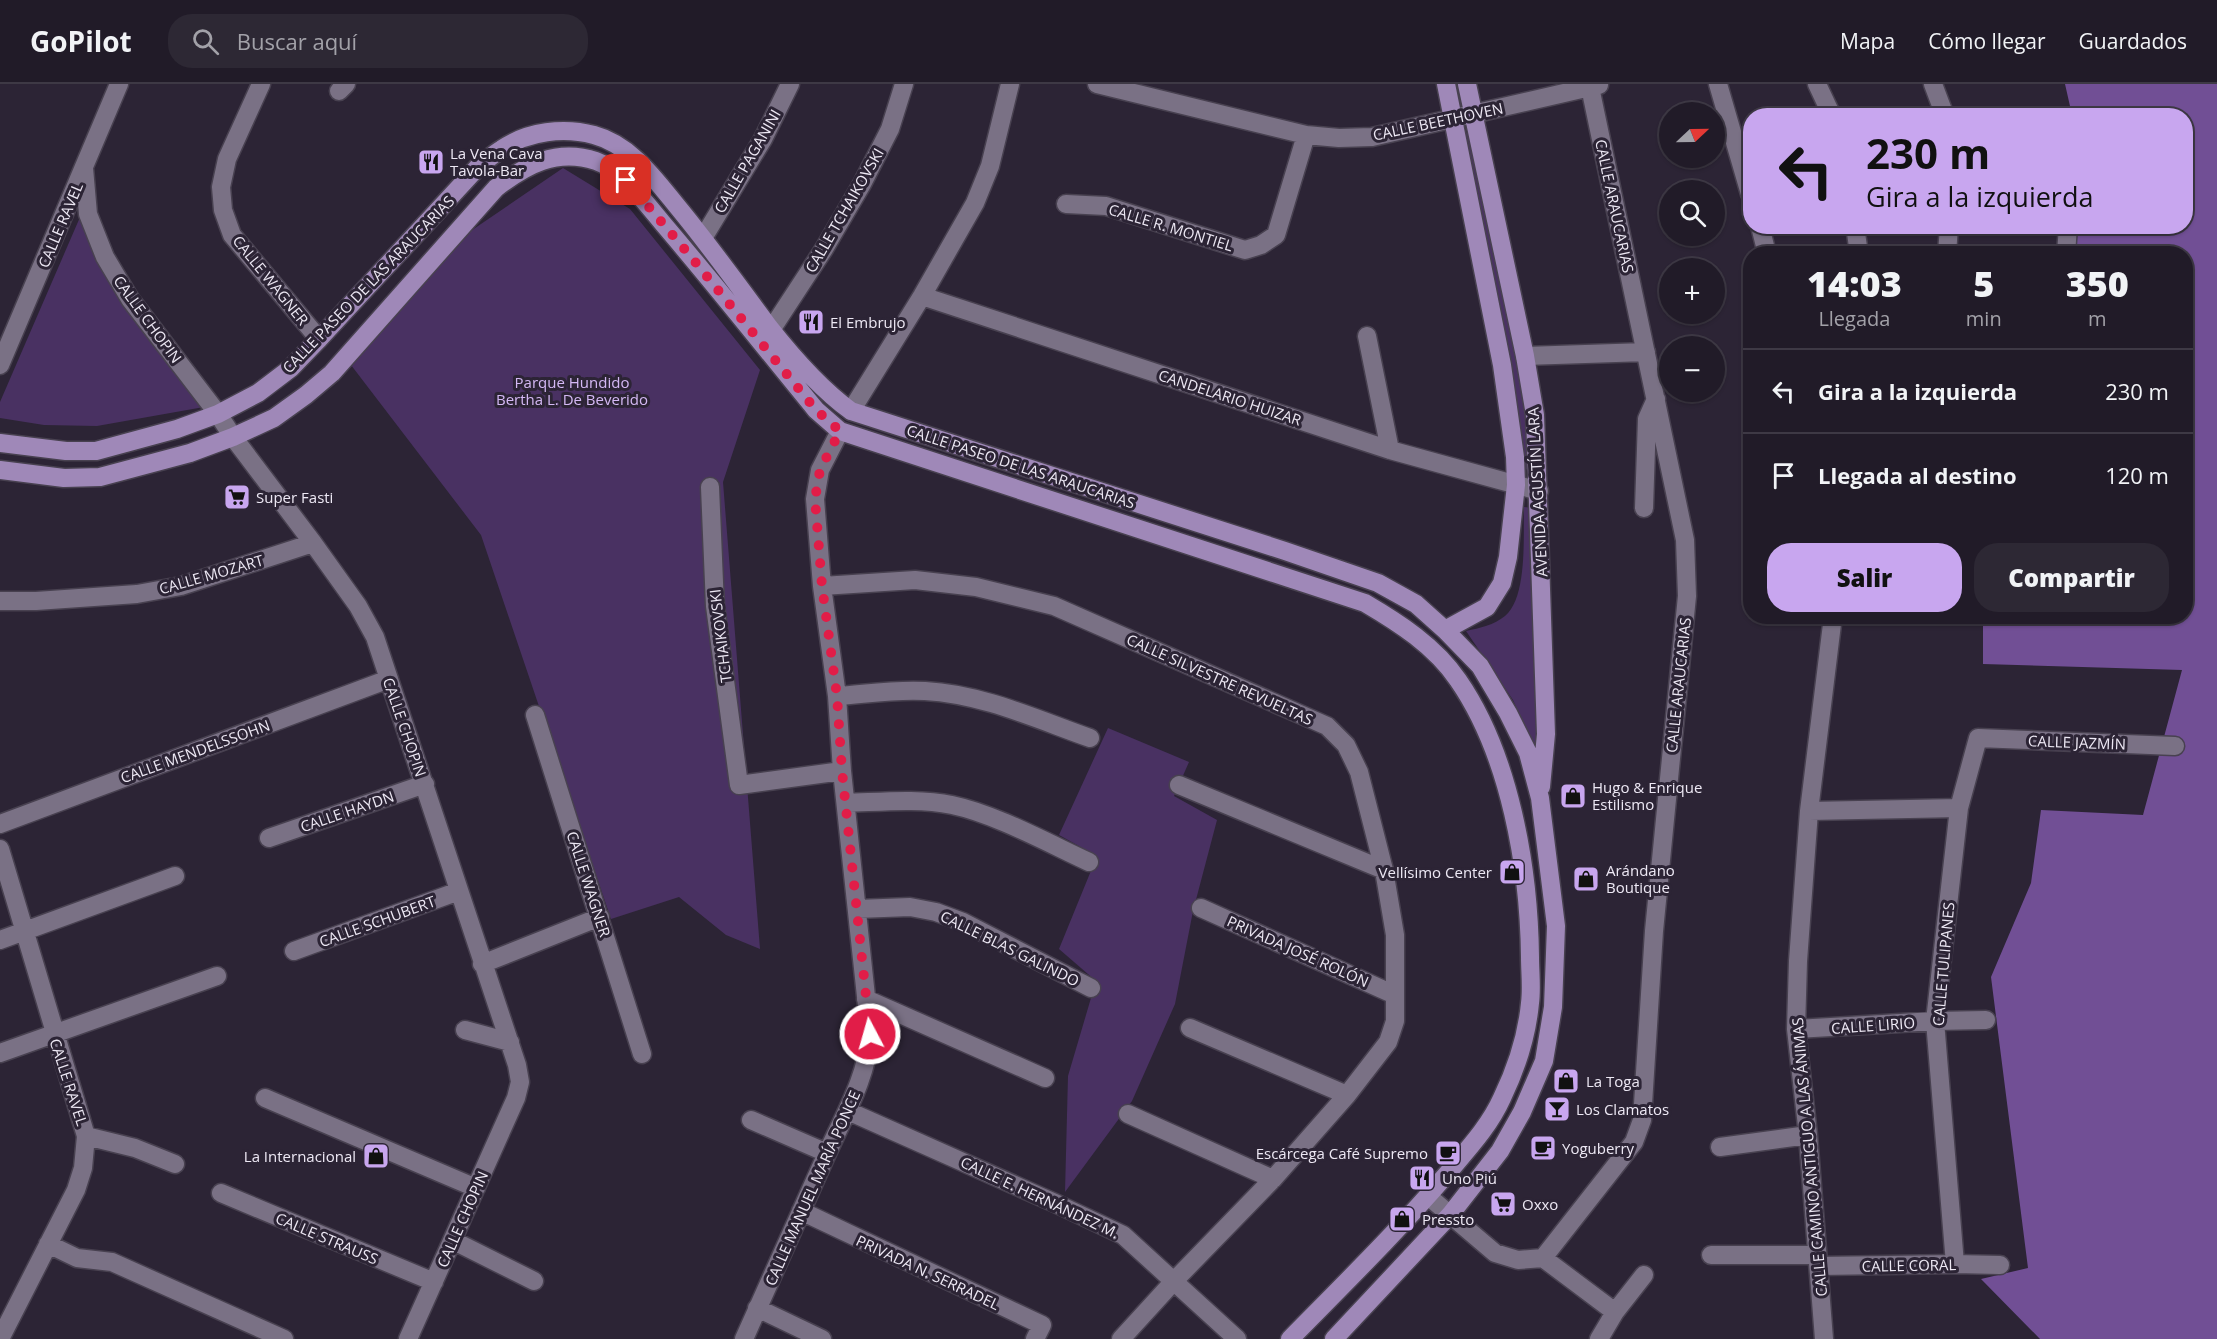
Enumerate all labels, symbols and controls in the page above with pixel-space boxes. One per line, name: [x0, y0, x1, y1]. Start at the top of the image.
search box: [168, 14, 588, 68]
text: GoPilot: [30, 22, 132, 60]
icon: search: [189, 25, 222, 58]
text: Buscar aquí: [237, 26, 357, 56]
text: Mapa: [1840, 27, 1895, 55]
text: Cómo llegar: [1928, 27, 2046, 55]
text: Guardados: [2079, 27, 2187, 55]
street label: CALLE BEETHOVEN: [1371, 97, 1505, 145]
north arrow: [1659, 102, 1725, 168]
map controls: [1659, 102, 1725, 402]
street label: CALLE PAGANINI: [709, 105, 785, 217]
text: 230 m: [1866, 124, 1990, 181]
icon: left: [1767, 132, 1845, 210]
street label: CALLE ARAUCARIAS: [1591, 137, 1639, 275]
place label: La Vena Cava Tavola-Bar: [450, 143, 542, 180]
street label: CALLE TCHAIKOVSKI: [800, 144, 888, 276]
restaurant icon: La Vena Cava Tavola-Bar: [416, 147, 446, 177]
pin: [600, 154, 651, 205]
icon: arrive: [609, 163, 642, 196]
text: Gira a la izquierda: [1866, 178, 2093, 215]
street label: CALLE RAVEL: [33, 179, 87, 271]
button: search: [1659, 180, 1725, 246]
street label: CALLE PASEO DE LAS ARAUCARIAS: [278, 191, 458, 377]
street label: CALLE R. MONTIEL: [1106, 199, 1236, 255]
street label: CALLE WAGNER: [229, 231, 314, 330]
button: +: [1659, 258, 1725, 324]
text: 14:03: [1807, 259, 1902, 308]
text: 5: [1973, 259, 1994, 308]
text: 350: [2066, 259, 2129, 308]
street label: CALLE CHOPIN: [109, 271, 187, 367]
text: Llegada: [1818, 305, 1890, 332]
text: min: [1966, 305, 2002, 332]
text: m: [2088, 305, 2107, 332]
restaurant icon: El Embrujo: [796, 307, 826, 337]
place label: El Embrujo: [830, 312, 906, 332]
button: −: [1659, 336, 1725, 402]
street label: CANDELARIO HUIZAR: [1156, 364, 1305, 430]
park label: Parque Hundido Bertha L. De Beverido: [496, 372, 648, 409]
icon: left: [1767, 375, 1800, 408]
text: Gira a la izquierda: [1818, 376, 2017, 406]
text: 230 m: [2105, 376, 2169, 406]
street label: AVENIDA AGUSTÍN LARA: [1523, 406, 1551, 577]
street label: CALLE PASEO DE LAS ARAUCARIAS: [904, 420, 1138, 512]
icon: arrive: [1767, 459, 1800, 492]
text: Llegada al destino: [1818, 460, 2017, 490]
text: 120 m: [2105, 460, 2169, 490]
supermarket icon: Super Fasti: [222, 482, 252, 512]
place label: Super Fasti: [256, 487, 333, 507]
button: Salir: [1767, 543, 1962, 612]
button: Compartir: [1974, 543, 2169, 612]
street label: CALLE MOZART: [157, 549, 266, 598]
street label: TCHAIKOVSKI: [704, 588, 736, 684]
street label: CALLE ARAUCARIAS: [1661, 616, 1695, 754]
street label: CALLE SILVESTRE REVUELTAS: [1124, 629, 1316, 729]
street label: CALLE CHOPIN: [379, 675, 431, 779]
street label: CALLE MENDELSSOHN: [118, 715, 272, 787]
street label: CALLE JAZMÍN: [2028, 730, 2126, 754]
place label: Hugo & Enrique Estilismo: [1592, 777, 1702, 814]
shop icon: Hugo & Enrique Estilismo: [1558, 781, 1588, 811]
street label: CALLE HAYDN: [297, 786, 397, 836]
street label: CALLE WAGNER: [563, 829, 616, 940]
shop icon: Vellísimo Center: [1497, 857, 1527, 887]
place label: Arándano Boutique: [1606, 860, 1675, 897]
place label: Vellísimo Center: [1379, 862, 1492, 882]
shop icon: Arándano Boutique: [1571, 864, 1601, 894]
street label: CALLE SCHUBERT: [316, 890, 438, 951]
street label: CALLE TULIPANES: [1928, 901, 1958, 1027]
street label: CALLE BLAS GALINDO: [937, 906, 1083, 990]
street label: PRIVADA JOSÉ ROLÓN: [1224, 911, 1372, 991]
position arrow: [838, 1002, 902, 1066]
street label: CALLE LIRIO: [1830, 1012, 1916, 1038]
street label: CALLE CAMINO ANTIGUO A LAS ÁNIMAS: [1787, 1017, 1831, 1297]
street label: CALLE RAVEL: [45, 1036, 93, 1128]
shop icon: La Toga: [1551, 1066, 1581, 1096]
place label: La Toga: [1586, 1071, 1640, 1091]
street label: CALLE MANUEL MARÍA PONCE: [760, 1087, 864, 1289]
bar icon: Los Clamatos: [1542, 1094, 1572, 1124]
place label: Los Clamatos: [1576, 1099, 1669, 1119]
cafe icon: Yoguberry: [1528, 1133, 1558, 1163]
cafe icon: Escárcega Café Supremo: [1433, 1138, 1463, 1168]
place label: Yoguberry: [1562, 1138, 1635, 1158]
shop icon: La Internacional: [361, 1141, 391, 1171]
place label: Escárcega Café Supremo: [1256, 1143, 1428, 1163]
place label: La Internacional: [244, 1146, 356, 1166]
street label: CALLE E. HERNÁNDEZ M.: [957, 1151, 1123, 1243]
restaurant icon: Uno Piú: [1407, 1163, 1437, 1193]
street label: CALLE CHOPIN: [432, 1168, 492, 1270]
place label: Uno Piú: [1442, 1168, 1497, 1188]
supermarket icon: Oxxo: [1488, 1189, 1518, 1219]
place label: Oxxo: [1522, 1194, 1558, 1214]
shop icon: Pressto: [1387, 1204, 1417, 1234]
street label: CALLE STRAUSS: [273, 1207, 381, 1269]
place label: Pressto: [1422, 1209, 1474, 1229]
street label: PRIVADA N. SERRADEL: [853, 1230, 1003, 1314]
street label: CALLE CORAL: [1862, 1254, 1957, 1276]

